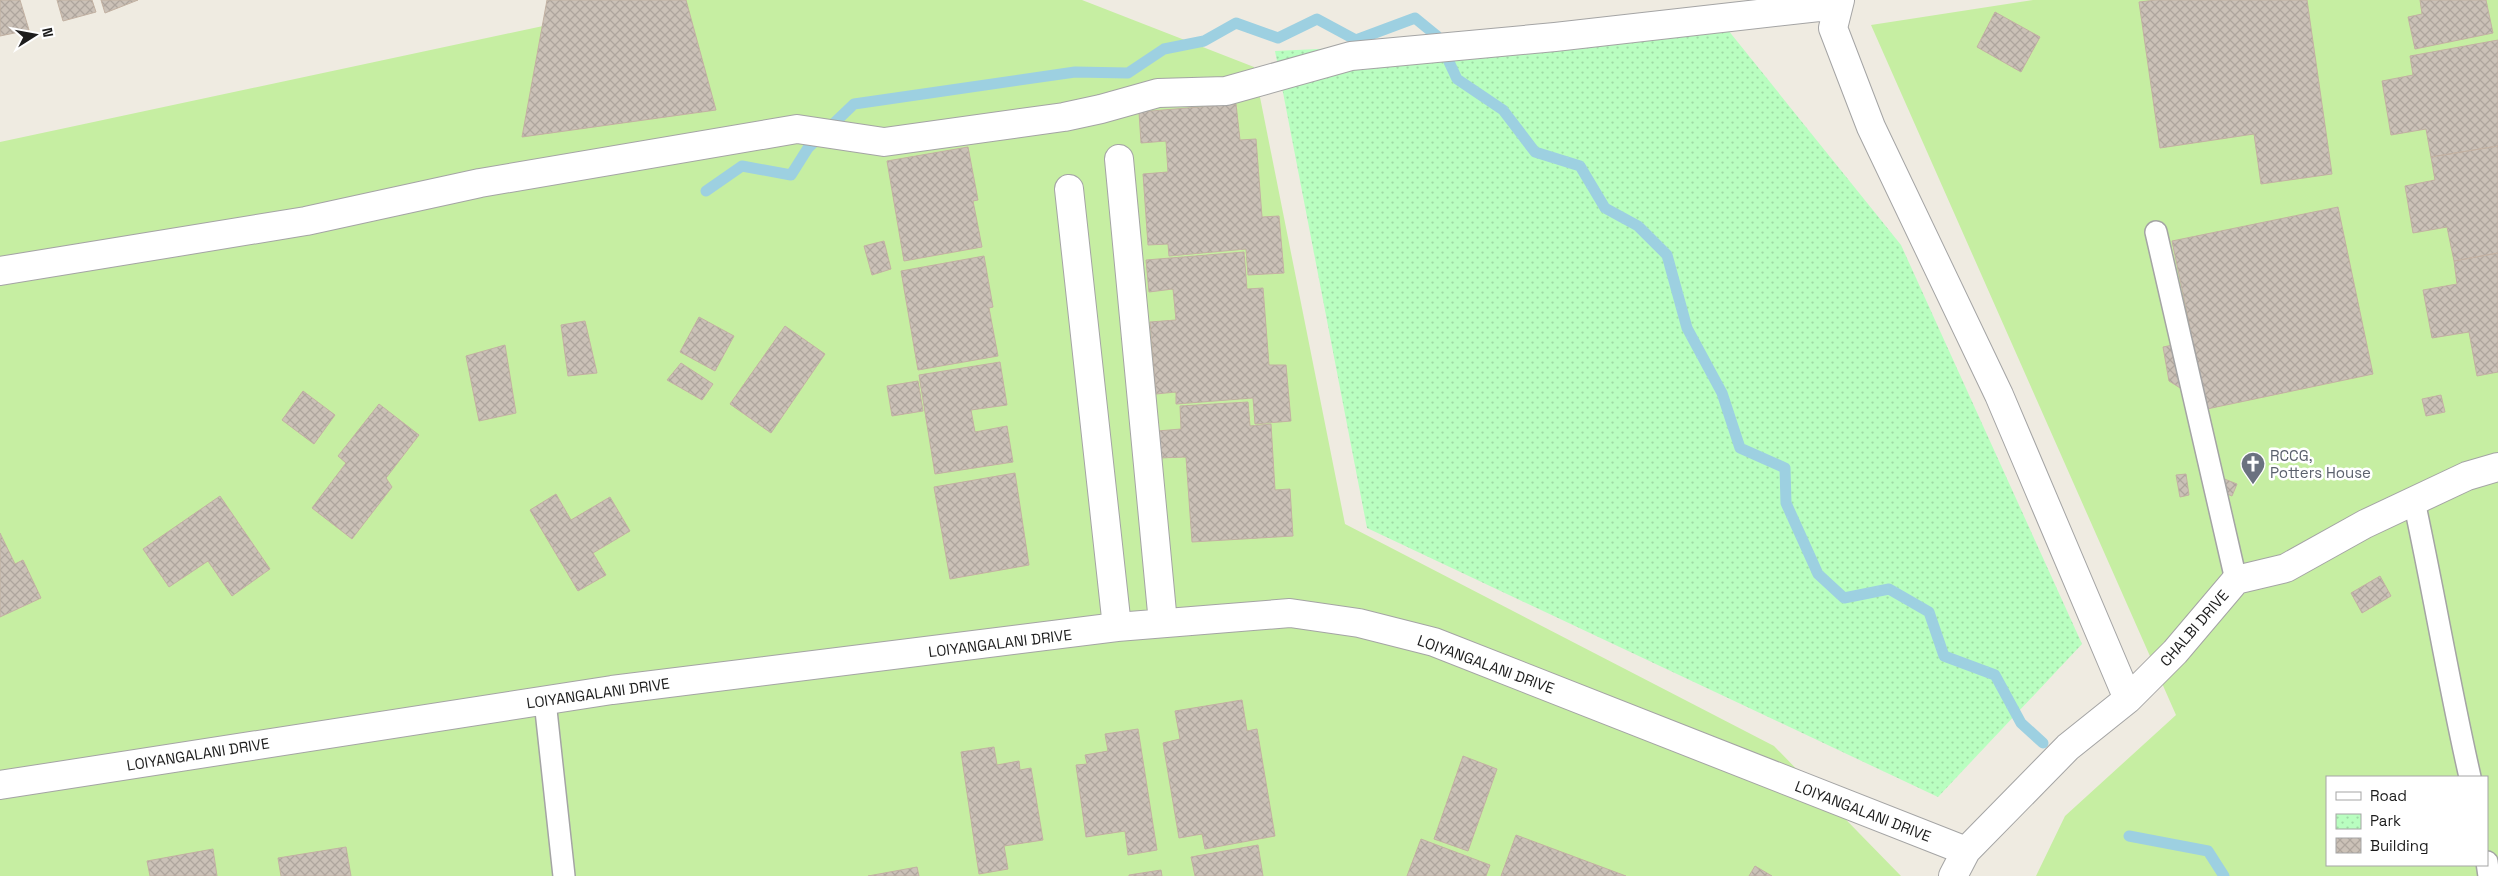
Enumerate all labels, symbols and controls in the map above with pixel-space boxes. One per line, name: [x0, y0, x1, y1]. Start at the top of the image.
north arrow: [10, 10, 60, 60]
text: N: [38, 26, 57, 39]
place label: RCCG, Potters House: [2270, 446, 2371, 482]
church icon: RCCG, Potters House: [2240, 451, 2266, 485]
street label: CHALBI DRIVE: [2156, 586, 2232, 670]
street label: LOIYANGALANI DRIVE: [927, 625, 1073, 661]
street label: LOIYANGALANI DRIVE: [1415, 630, 1557, 698]
street label: LOIYANGALANI DRIVE: [525, 674, 671, 712]
street label: LOIYANGALANI DRIVE: [125, 733, 271, 775]
street label: LOIYANGALANI DRIVE: [1792, 776, 1934, 846]
legend: [2326, 776, 2488, 866]
text: Road: [2370, 786, 2407, 805]
text: Park: [2370, 811, 2401, 830]
text: Building: [2370, 836, 2429, 855]

